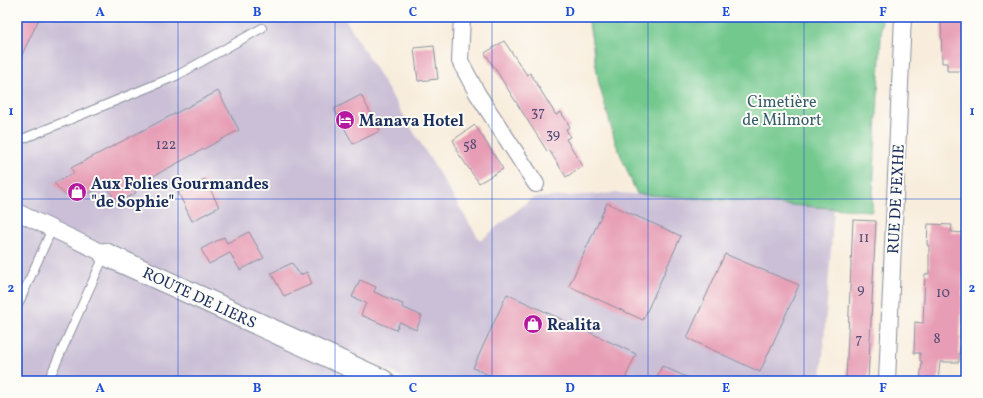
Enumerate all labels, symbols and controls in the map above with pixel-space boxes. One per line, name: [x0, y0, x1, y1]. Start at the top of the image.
text: A: [95, 4, 105, 22]
text: B: [253, 4, 262, 22]
text: C: [409, 4, 417, 22]
text: D: [565, 4, 575, 22]
text: E: [722, 4, 730, 22]
text: F: [879, 4, 887, 22]
park label: Cimetière de Milmort: [742, 92, 822, 132]
text: 1: [8, 103, 14, 121]
house number: 37: [531, 103, 545, 122]
text: 1: [969, 103, 975, 121]
hotel icon: Manava Hotel: [334, 109, 356, 131]
place label: Manava Hotel: [359, 111, 464, 133]
house number: 39: [546, 125, 560, 144]
house number: 122: [156, 136, 176, 155]
house number: 58: [463, 136, 477, 155]
street label: RUE DE FEXHE: [883, 144, 911, 255]
place label: Aux Folies Gourmandes "de Sophie": [91, 174, 269, 214]
shop icon: Aux Folies Gourmandes "de Sophie": [66, 181, 88, 203]
house number: 11: [859, 229, 869, 248]
street label: ROUTE DE LIERS: [138, 263, 260, 335]
text: 2: [8, 280, 15, 298]
house number: 9: [857, 280, 865, 299]
text: 2: [969, 280, 976, 298]
house number: 10: [936, 284, 950, 303]
shop icon: Realita: [522, 313, 544, 335]
place label: Realita: [547, 315, 601, 337]
house number: 7: [856, 330, 863, 349]
house number: 8: [933, 330, 941, 349]
text: A: [95, 380, 105, 398]
text: B: [253, 380, 262, 398]
text: C: [409, 380, 417, 398]
text: D: [565, 380, 575, 398]
text: E: [722, 380, 730, 398]
text: F: [879, 380, 887, 398]

